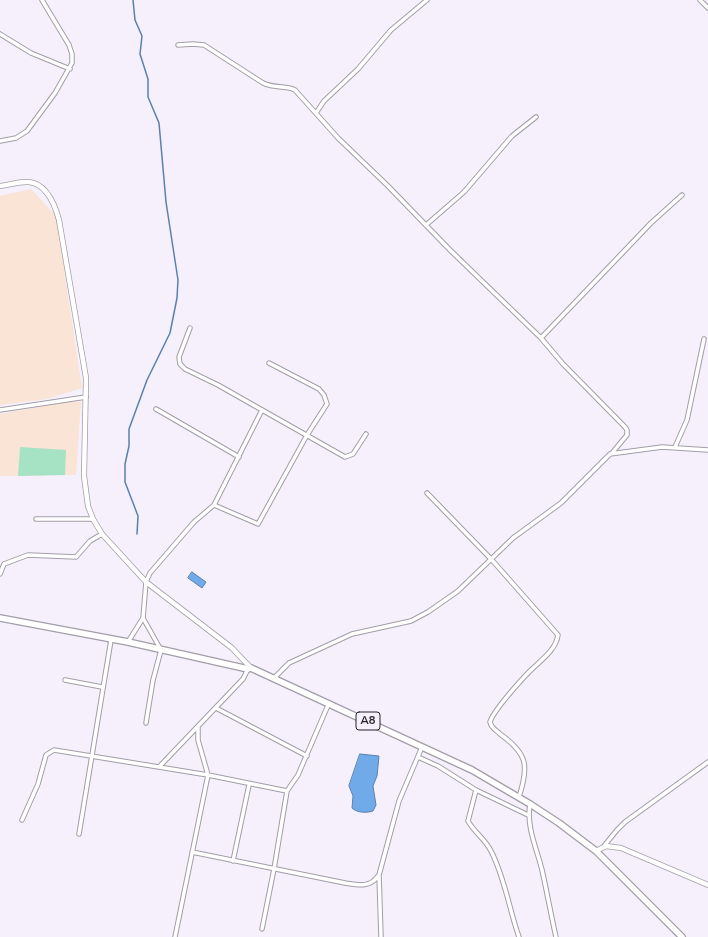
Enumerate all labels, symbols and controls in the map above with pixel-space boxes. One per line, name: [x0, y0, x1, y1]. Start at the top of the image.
road number: A8: [356, 712, 380, 730]

